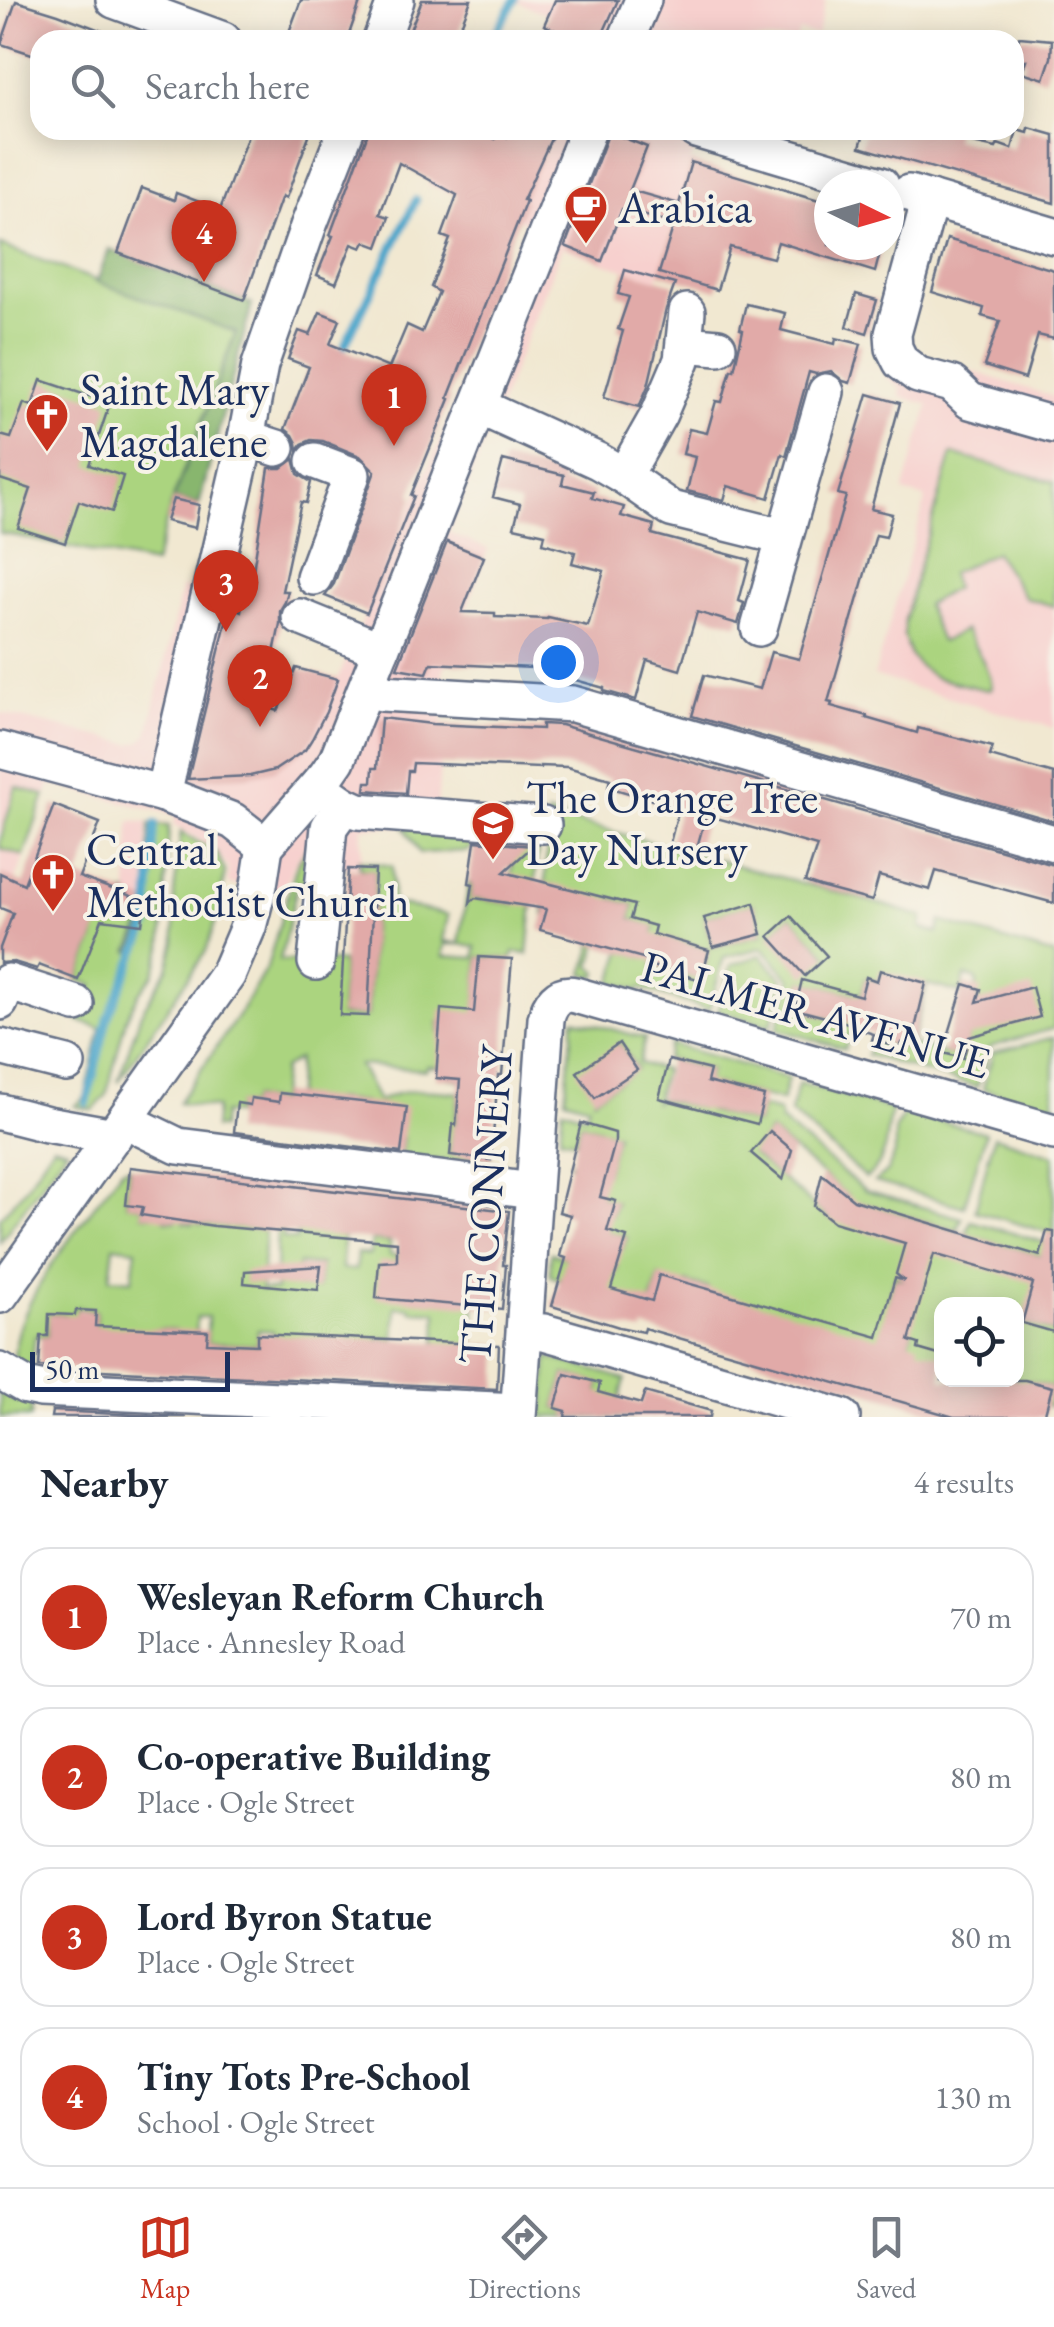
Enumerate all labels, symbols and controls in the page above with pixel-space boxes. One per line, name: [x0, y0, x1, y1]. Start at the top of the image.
search box: [30, 30, 1024, 140]
icon: search: [65, 58, 120, 113]
text: Search here: [145, 61, 310, 110]
north arrow: [814, 170, 904, 260]
place label: Arabica: [617, 178, 752, 236]
cafe icon: Arabica: [563, 184, 609, 245]
pin: 4: [172, 200, 236, 282]
place label: Saint Mary Magdalene: [80, 360, 269, 470]
pin: 1: [362, 364, 426, 446]
church icon: Saint Mary Magdalene: [24, 392, 70, 453]
pin: 3: [194, 550, 258, 632]
your location: [533, 637, 584, 688]
pin: 2: [228, 644, 292, 727]
place label: The Orange Tree Day Nursery: [526, 768, 818, 878]
school or university icon: The Orange Tree Day Nursery: [470, 800, 516, 861]
place label: Central Methodist Church: [86, 820, 410, 930]
church icon: Central Methodist Church: [30, 852, 76, 913]
street label: PALMER AVENUE: [635, 937, 997, 1091]
street label: THE CONNERY: [445, 1042, 525, 1366]
map controls: [934, 1297, 1024, 1387]
button: locate: [934, 1297, 1024, 1387]
scale bar: [30, 1347, 230, 1392]
text: 50 m: [45, 1351, 99, 1387]
text: Nearby: [40, 1455, 169, 1510]
text: 4 results: [914, 1461, 1014, 1503]
text: Wesleyan Reform Church: [137, 1572, 544, 1621]
text: 1: [66, 1596, 83, 1638]
text: 70 m: [950, 1596, 1012, 1638]
text: Place · Annesley Road: [137, 1621, 405, 1663]
text: Co-operative Building: [137, 1732, 490, 1781]
text: 2: [66, 1756, 83, 1798]
text: 80 m: [950, 1756, 1012, 1798]
text: Place · Ogle Street: [137, 1781, 354, 1823]
text: Lord Byron Statue: [137, 1892, 432, 1941]
text: 3: [66, 1916, 83, 1958]
text: 80 m: [950, 1916, 1012, 1958]
text: Place · Ogle Street: [137, 1941, 354, 1983]
text: Tiny Tots Pre-School: [137, 2052, 471, 2101]
text: 4: [66, 2076, 83, 2118]
text: 130 m: [935, 2076, 1012, 2118]
text: School · Ogle Street: [137, 2101, 375, 2143]
tab: Map: [138, 2210, 193, 2306]
tab: Directions: [468, 2210, 581, 2306]
tab: Saved: [856, 2210, 916, 2306]

